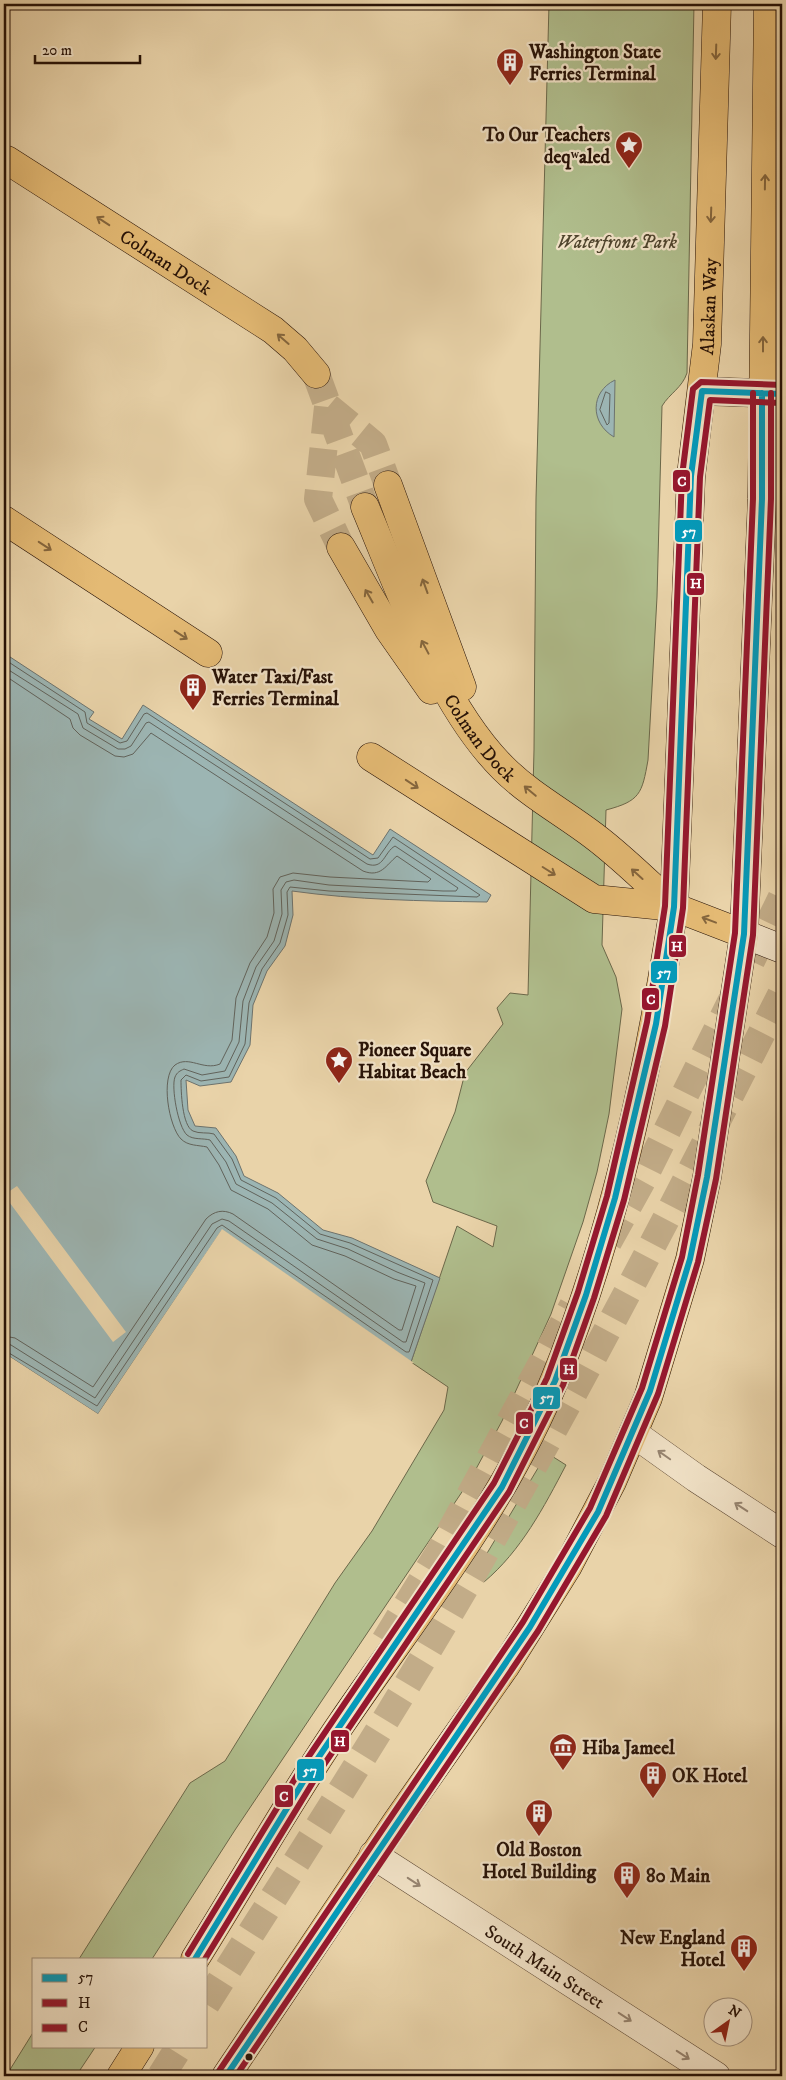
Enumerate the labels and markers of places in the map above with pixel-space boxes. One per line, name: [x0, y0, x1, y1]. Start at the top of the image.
place label: Washington State Ferries Terminal: [528, 41, 661, 86]
building icon: Washington State Ferries Terminal: [495, 47, 525, 86]
place label: To Our Teachers deqʷaled: [482, 124, 611, 170]
place icon: To Our Teachers deqʷaled: [614, 130, 644, 169]
place label: Water Taxi/Fast Ferries Terminal: [211, 666, 339, 711]
building icon: Water Taxi/Fast Ferries Terminal: [178, 672, 208, 711]
place label: Pioneer Square Habitat Beach: [358, 1039, 472, 1084]
place icon: Pioneer Square Habitat Beach: [324, 1045, 354, 1084]
museum icon: Hiba Jameel: [548, 1732, 578, 1771]
place label: Hiba Jameel: [582, 1737, 675, 1760]
building icon: OK Hotel: [638, 1760, 668, 1799]
place label: OK Hotel: [672, 1765, 748, 1788]
building icon: Old Boston Hotel Building: [524, 1798, 554, 1837]
place label: Old Boston Hotel Building: [482, 1839, 597, 1884]
building icon: 80 Main: [612, 1860, 642, 1899]
place label: 80 Main: [646, 1865, 711, 1888]
place label: New England Hotel: [620, 1927, 726, 1972]
building icon: New England Hotel: [729, 1933, 759, 1972]
unlabelled marker: [244, 2052, 254, 2062]

